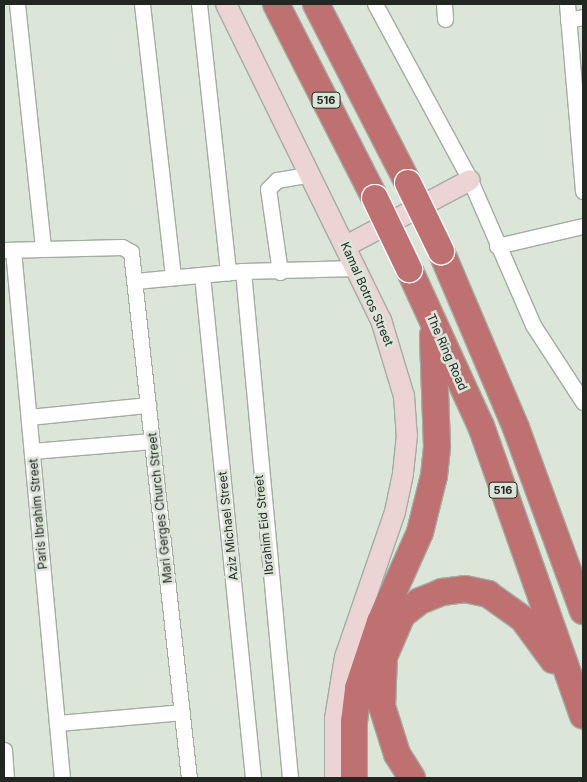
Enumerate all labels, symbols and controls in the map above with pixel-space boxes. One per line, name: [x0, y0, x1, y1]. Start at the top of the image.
road number: 516: [311, 92, 341, 108]
street label: Kamal Botros Street: [338, 240, 396, 348]
street label: The Ring Road: [424, 311, 470, 393]
street label: Mari Gerges Church Street: [145, 432, 175, 584]
street label: Paris Ibrahim Street: [26, 458, 50, 570]
street label: Aziz Michael Street: [215, 471, 241, 581]
street label: Ibrahim Eid Street: [252, 474, 276, 576]
road number: 516: [488, 482, 518, 498]

